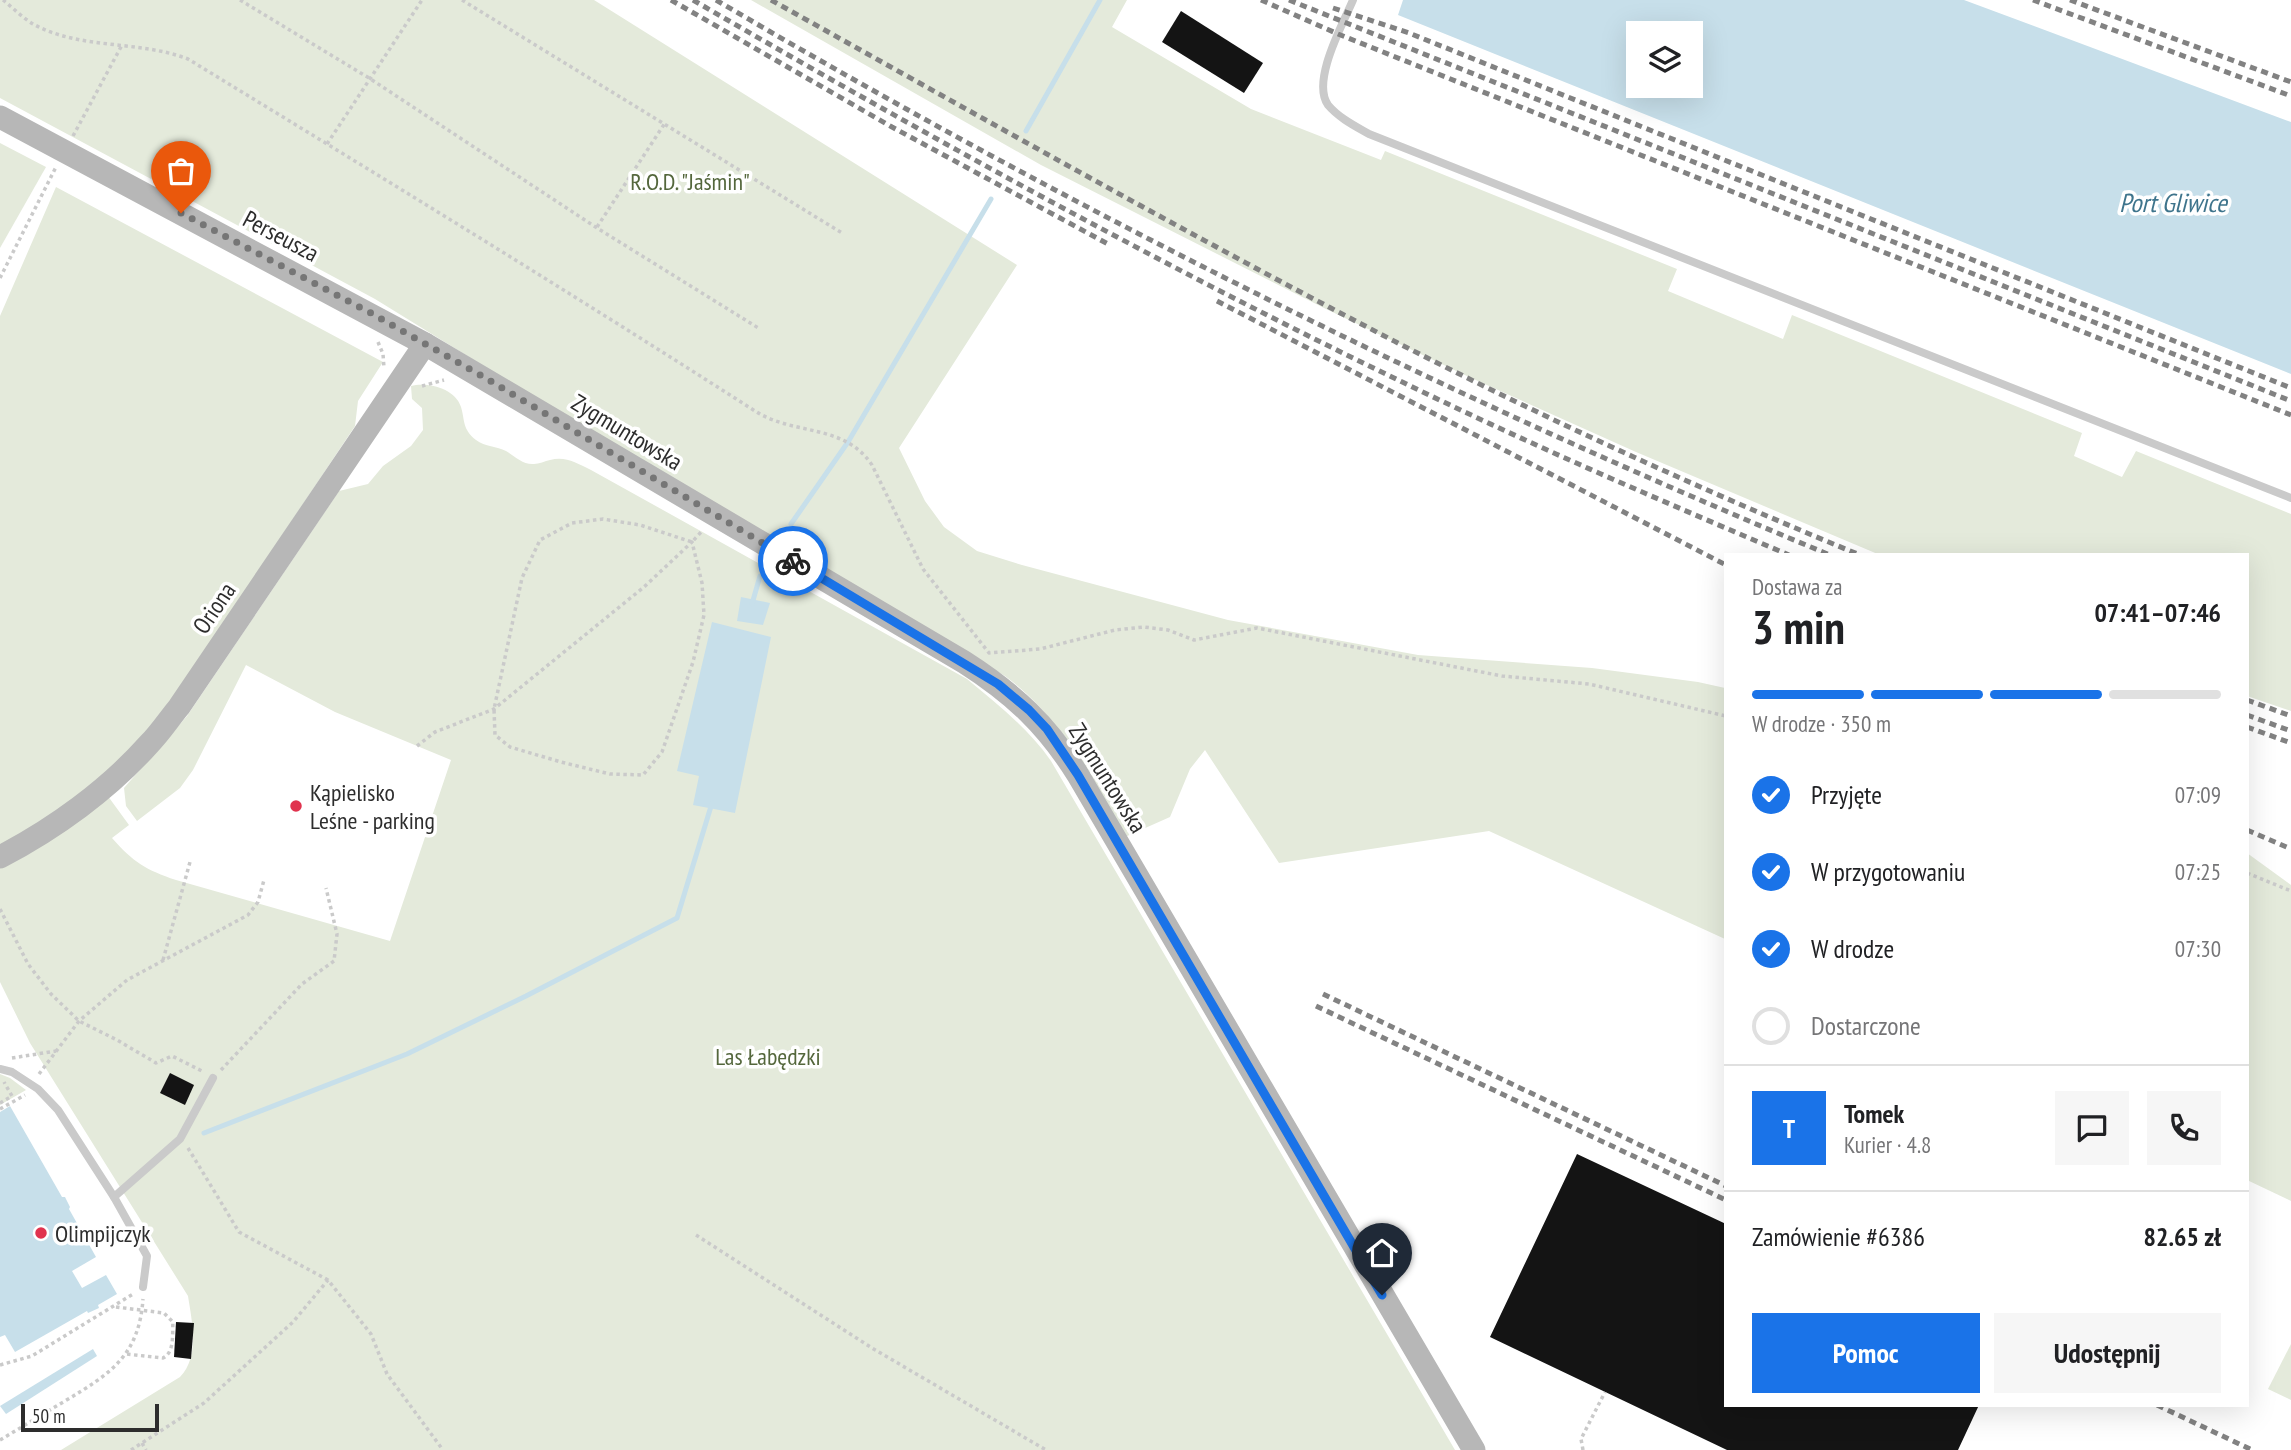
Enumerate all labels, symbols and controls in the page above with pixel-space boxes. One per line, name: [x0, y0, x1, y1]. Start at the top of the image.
map controls: [1626, 21, 1703, 98]
button: layers: [1626, 21, 1703, 98]
pin: [151, 141, 211, 213]
icon: bag: [162, 152, 200, 190]
park label: R.O.D. "Jaśmin": [630, 166, 750, 197]
water label: Port Gliwice: [2119, 186, 2229, 219]
street label: Perseusza: [238, 203, 324, 269]
street label: Zygmuntowska: [566, 387, 688, 477]
courier: [758, 526, 828, 596]
icon: bike: [774, 542, 812, 580]
text: Dostawa za: [1752, 572, 1842, 601]
street label: Oriona: [186, 576, 242, 640]
text: 07:41–07:46: [2094, 596, 2221, 629]
text: 3 min: [1752, 597, 1845, 657]
text: W drodze · 350 m: [1752, 709, 1891, 738]
street label: Zygmuntowska: [1062, 717, 1154, 839]
icon: check: [1752, 776, 1790, 814]
place label: Kąpielisko Leśne - parking: [310, 777, 435, 836]
text: Przyjęte: [1811, 778, 1882, 811]
text: 07:09: [2175, 780, 2221, 809]
marker: Kąpielisko Leśne - parking: [288, 798, 304, 814]
icon: check: [1752, 853, 1790, 891]
text: W przygotowaniu: [1811, 855, 1965, 888]
text: 07:25: [2175, 857, 2221, 886]
icon: check: [1752, 930, 1790, 968]
text: W drodze: [1811, 932, 1894, 965]
text: 07:30: [2175, 934, 2221, 963]
text: Dostarczone: [1811, 1009, 1921, 1042]
park label: Las Łabędzki: [715, 1041, 821, 1072]
button: chat: [2055, 1091, 2129, 1165]
button: phone: [2147, 1091, 2221, 1165]
text: Tomek: [1844, 1097, 1904, 1130]
text: T: [1783, 1112, 1795, 1145]
text: Kurier · 4.8: [1844, 1130, 1931, 1159]
place label: Olimpijczyk: [55, 1218, 151, 1249]
text: Zamówienie #6386: [1752, 1220, 1925, 1253]
text: 82.65 zł: [2144, 1220, 2221, 1253]
pin: [1352, 1223, 1412, 1295]
marker: Olimpijczyk: [33, 1225, 49, 1241]
icon: home: [1363, 1234, 1401, 1272]
button: Pomoc: [1752, 1313, 1980, 1393]
button: Udostępnij: [1994, 1313, 2221, 1393]
scale bar: [21, 1401, 159, 1433]
text: 50 m: [32, 1404, 66, 1428]

